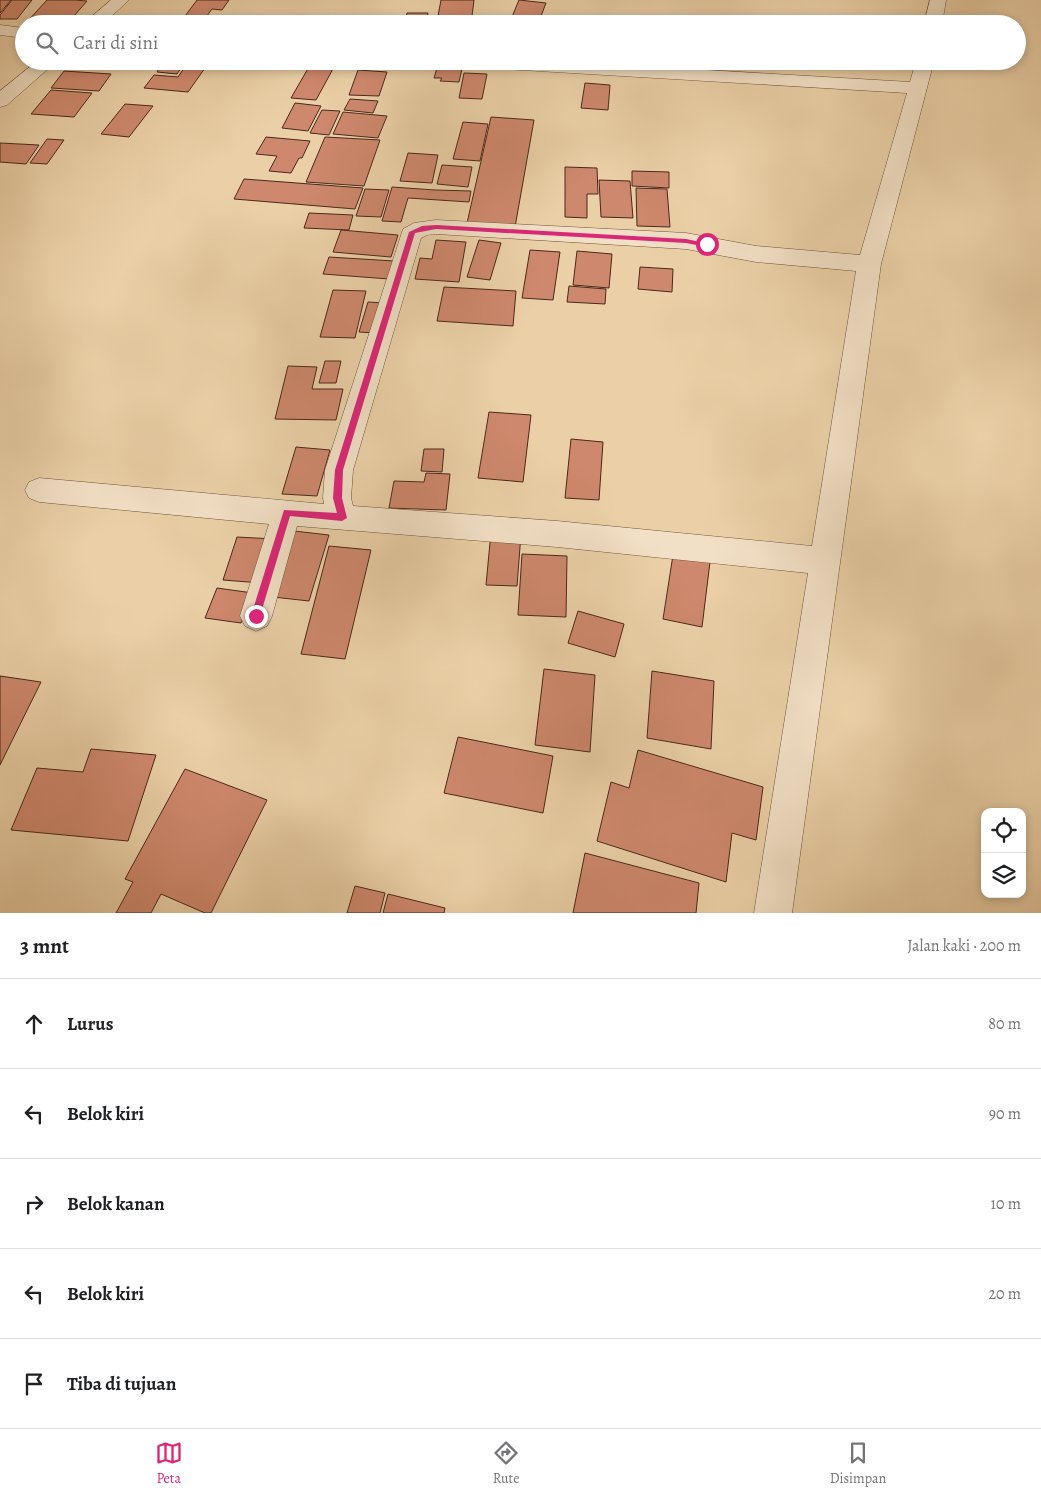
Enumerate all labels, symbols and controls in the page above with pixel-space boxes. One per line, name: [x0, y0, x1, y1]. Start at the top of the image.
search box: [15, 15, 1026, 70]
icon: search: [33, 29, 61, 57]
text: Cari di sini: [73, 30, 158, 56]
route start: [696, 233, 719, 256]
route end: [245, 605, 268, 628]
map controls: [981, 808, 1026, 898]
button: locate: [981, 808, 1026, 853]
button: layers: [981, 853, 1026, 898]
text: 3 mnt: [20, 932, 69, 960]
text: Jalan kaki · 200 m: [907, 935, 1021, 957]
icon: ahead: [20, 1010, 48, 1038]
text: Lurus: [67, 1011, 113, 1037]
text: 80 m: [988, 1013, 1021, 1035]
icon: left: [20, 1100, 48, 1128]
text: Belok kiri: [67, 1101, 144, 1127]
text: 90 m: [989, 1103, 1021, 1125]
icon: right: [20, 1190, 48, 1218]
text: Belok kanan: [67, 1191, 165, 1217]
text: 10 m: [991, 1193, 1021, 1215]
icon: left: [20, 1280, 48, 1308]
text: Belok kiri: [67, 1281, 144, 1307]
text: 20 m: [988, 1283, 1021, 1305]
icon: arrive: [20, 1370, 48, 1398]
text: Tiba di tujuan: [67, 1371, 176, 1397]
tab: Peta: [155, 1439, 183, 1488]
tab: Rute: [492, 1439, 520, 1488]
tab: Disimpan: [830, 1439, 886, 1488]

